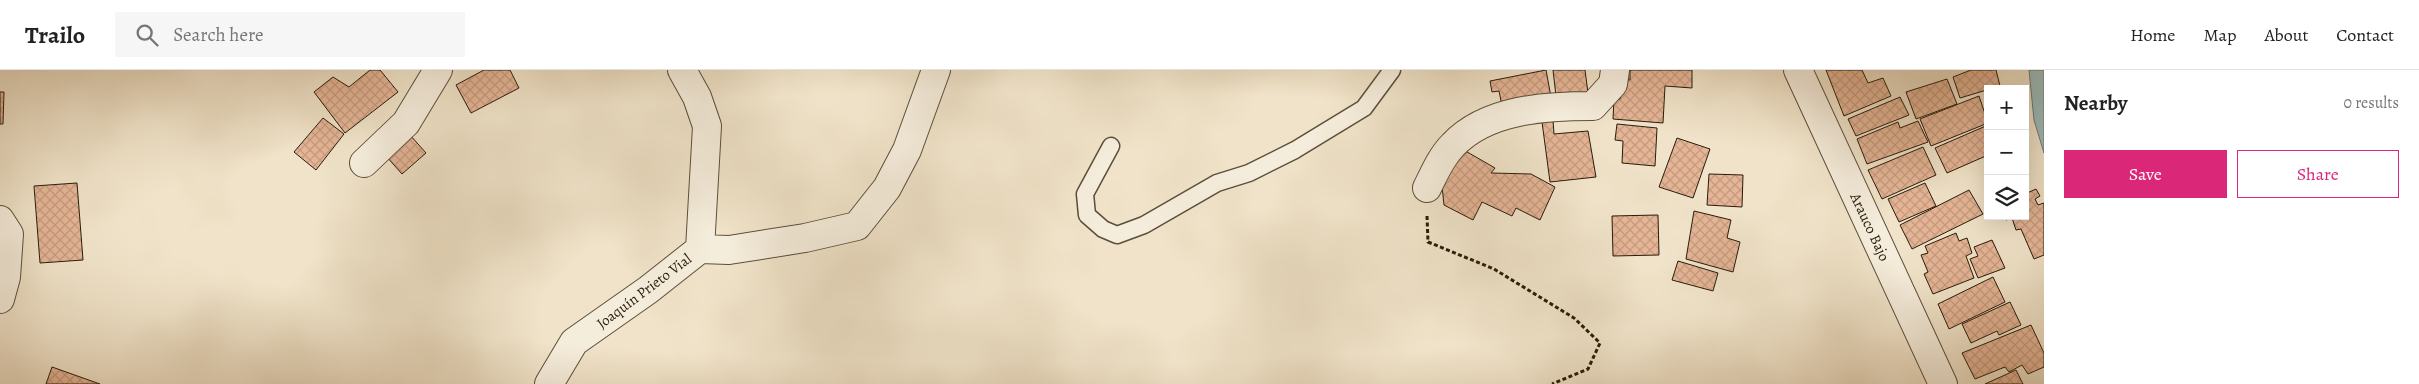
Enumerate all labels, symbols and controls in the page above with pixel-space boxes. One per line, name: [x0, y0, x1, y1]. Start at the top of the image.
search box: [115, 12, 465, 57]
text: Trailo: [25, 19, 85, 51]
icon: search: [133, 21, 161, 49]
text: Search here: [173, 22, 264, 48]
text: Home: [2130, 23, 2175, 47]
text: Map: [2203, 23, 2236, 47]
text: About: [2264, 23, 2308, 47]
text: Contact: [2336, 23, 2394, 47]
map controls: [1984, 85, 2029, 220]
button: +: [1984, 85, 2029, 130]
text: Nearby: [2064, 89, 2127, 117]
text: 0 results: [2343, 92, 2399, 114]
button: −: [1984, 130, 2029, 175]
button: Save: [2064, 150, 2227, 198]
button: Share: [2237, 150, 2399, 198]
button: layers: [1984, 175, 2029, 220]
street label: Arauco Bajo: [1845, 189, 1894, 264]
street label: Joaquín Prieto Vial: [593, 249, 696, 333]

